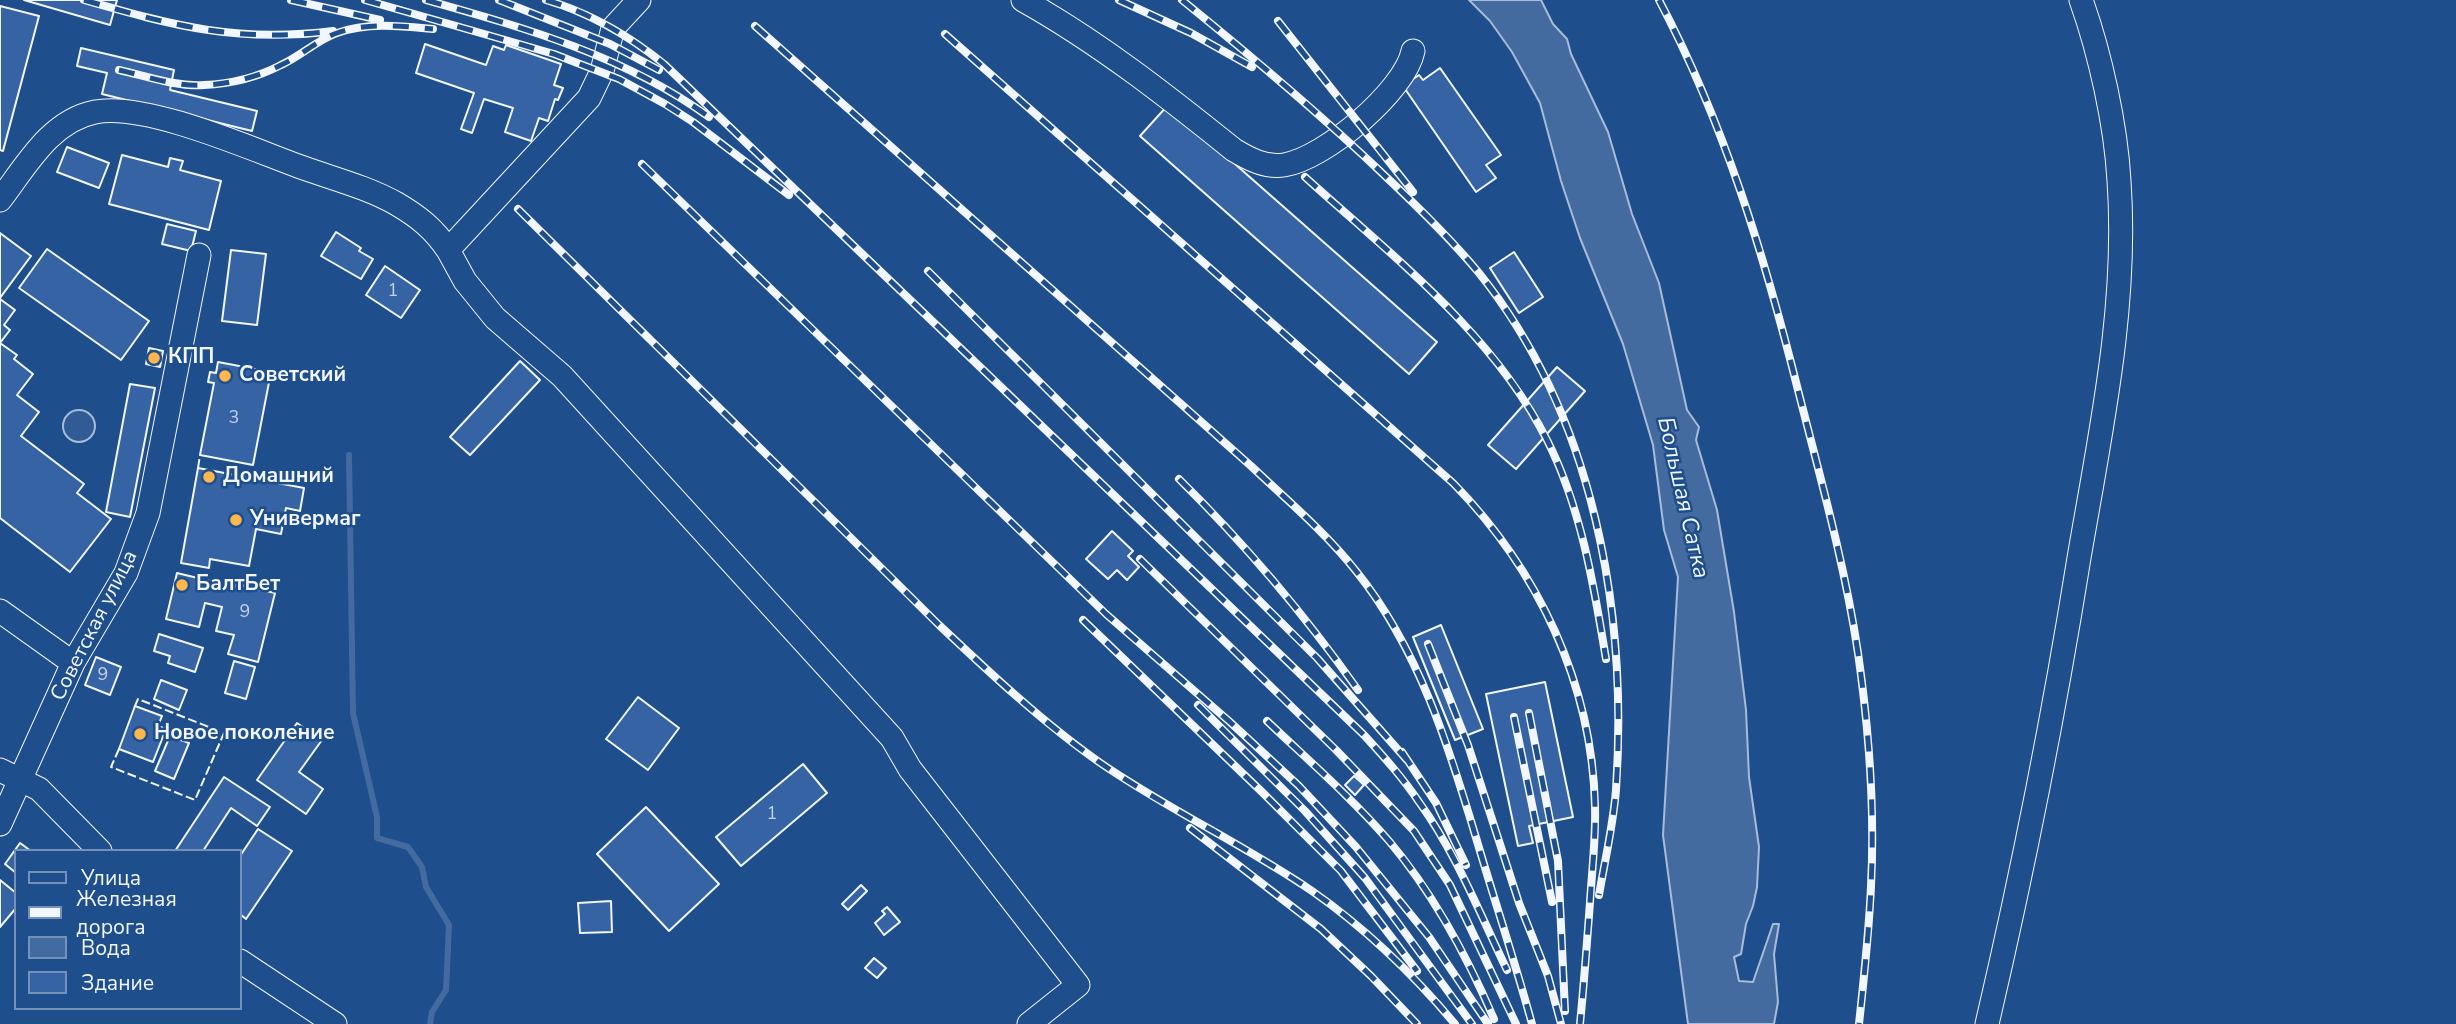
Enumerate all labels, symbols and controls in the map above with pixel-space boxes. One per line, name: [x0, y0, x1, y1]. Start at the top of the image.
house number: 1: [388, 281, 398, 303]
place label: КПП: [168, 345, 214, 371]
marker: КПП: [146, 350, 162, 366]
place label: Советский: [239, 363, 346, 389]
marker: Советский: [217, 368, 233, 384]
house number: 3: [229, 408, 239, 430]
water label: Большая Сатка: [1650, 415, 1714, 581]
place label: Домашний: [223, 464, 334, 490]
marker: Домашний: [201, 469, 217, 485]
place label: Универмаг: [250, 507, 361, 533]
marker: Универмаг: [228, 512, 244, 528]
street label: Советская улица: [46, 547, 144, 705]
place label: БалтБет: [196, 572, 280, 598]
marker: БалтБет: [174, 577, 190, 593]
house number: 9: [240, 602, 250, 624]
house number: 9: [98, 665, 108, 687]
place label: Новое поколение: [154, 721, 335, 747]
marker: Новое поколение: [132, 726, 148, 742]
house number: 1: [767, 804, 777, 826]
legend: [14, 849, 242, 1010]
text: Улица: [81, 864, 141, 892]
text: Железная дорога: [76, 885, 177, 941]
text: Вода: [81, 934, 131, 962]
text: Здание: [81, 969, 154, 997]

